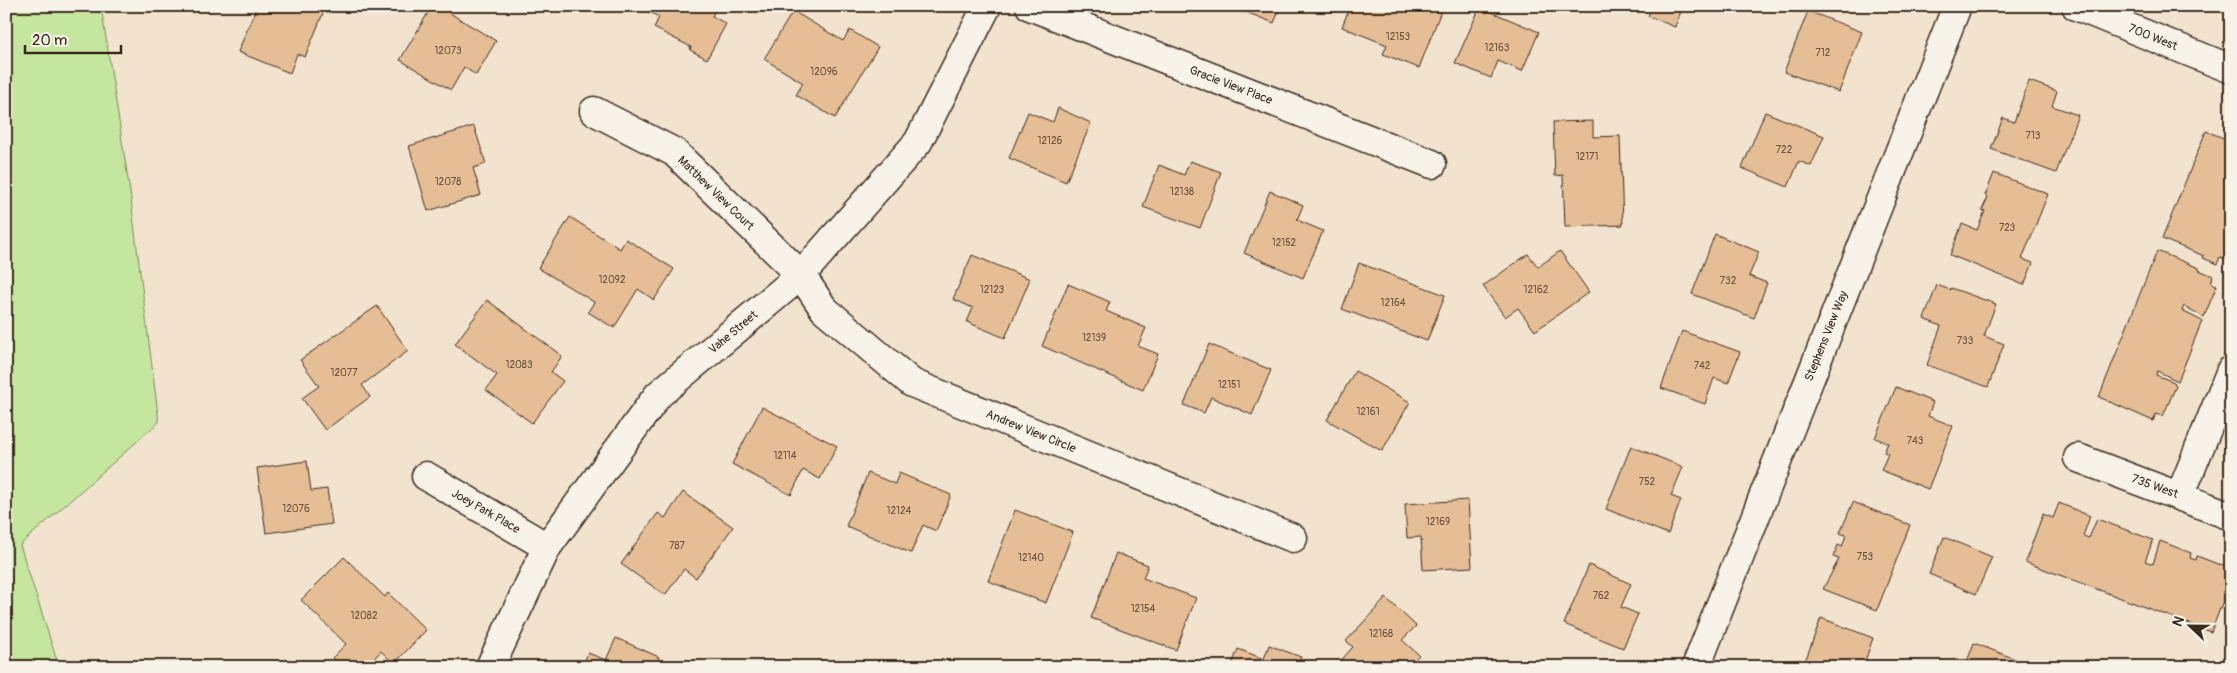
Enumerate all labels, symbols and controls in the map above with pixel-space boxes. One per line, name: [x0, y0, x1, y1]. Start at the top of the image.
street label: 700 West: [2126, 21, 2180, 54]
scale bar: [25, 22, 121, 54]
text: 20 m: [32, 31, 67, 50]
house number: 12153: [1386, 31, 1411, 43]
house number: 12163: [1485, 42, 1510, 54]
house number: 12073: [434, 45, 462, 57]
house number: 712: [1816, 47, 1831, 59]
street label: Gracie View Place: [1187, 63, 1274, 108]
house number: 12096: [810, 66, 838, 78]
house number: 713: [2026, 130, 2041, 142]
house number: 12126: [1038, 135, 1063, 147]
house number: 722: [1776, 144, 1793, 156]
house number: 12171: [1576, 151, 1598, 163]
street label: Matthew View Court: [674, 153, 757, 234]
house number: 12078: [435, 176, 461, 188]
house number: 12138: [1170, 186, 1194, 198]
house number: 723: [1999, 222, 2015, 234]
house number: 12152: [1272, 237, 1297, 249]
house number: 12092: [598, 274, 626, 286]
house number: 732: [1720, 275, 1737, 287]
house number: 12123: [980, 284, 1005, 296]
house number: 12162: [1524, 284, 1549, 296]
street label: Stephens View Way: [1802, 289, 1851, 384]
house number: 12164: [1380, 297, 1406, 309]
street label: Vahe Street: [706, 307, 761, 357]
house number: 12139: [1082, 332, 1106, 344]
house number: 733: [1957, 335, 1974, 347]
house number: 12083: [506, 359, 533, 371]
house number: 742: [1694, 360, 1711, 372]
house number: 12077: [331, 367, 358, 379]
house number: 12151: [1218, 379, 1240, 391]
house number: 12161: [1356, 406, 1380, 418]
street label: Andrew View Circle: [984, 407, 1078, 456]
house number: 743: [1907, 435, 1924, 447]
house number: 12114: [773, 450, 797, 462]
street label: 735 West: [2129, 471, 2180, 502]
house number: 752: [1639, 476, 1656, 488]
street label: Joey Park Place: [449, 486, 523, 537]
house number: 12076: [282, 503, 310, 515]
house number: 12124: [887, 505, 912, 517]
house number: 12169: [1426, 516, 1450, 528]
house number: 787: [669, 540, 686, 552]
house number: 753: [1857, 551, 1874, 563]
house number: 12140: [1018, 552, 1044, 564]
house number: 762: [1593, 590, 1610, 602]
north arrow: [2164, 600, 2214, 650]
house number: 12154: [1131, 603, 1156, 615]
house number: 12082: [351, 610, 378, 622]
text: N: [2169, 614, 2188, 629]
house number: 12168: [1369, 628, 1393, 640]

